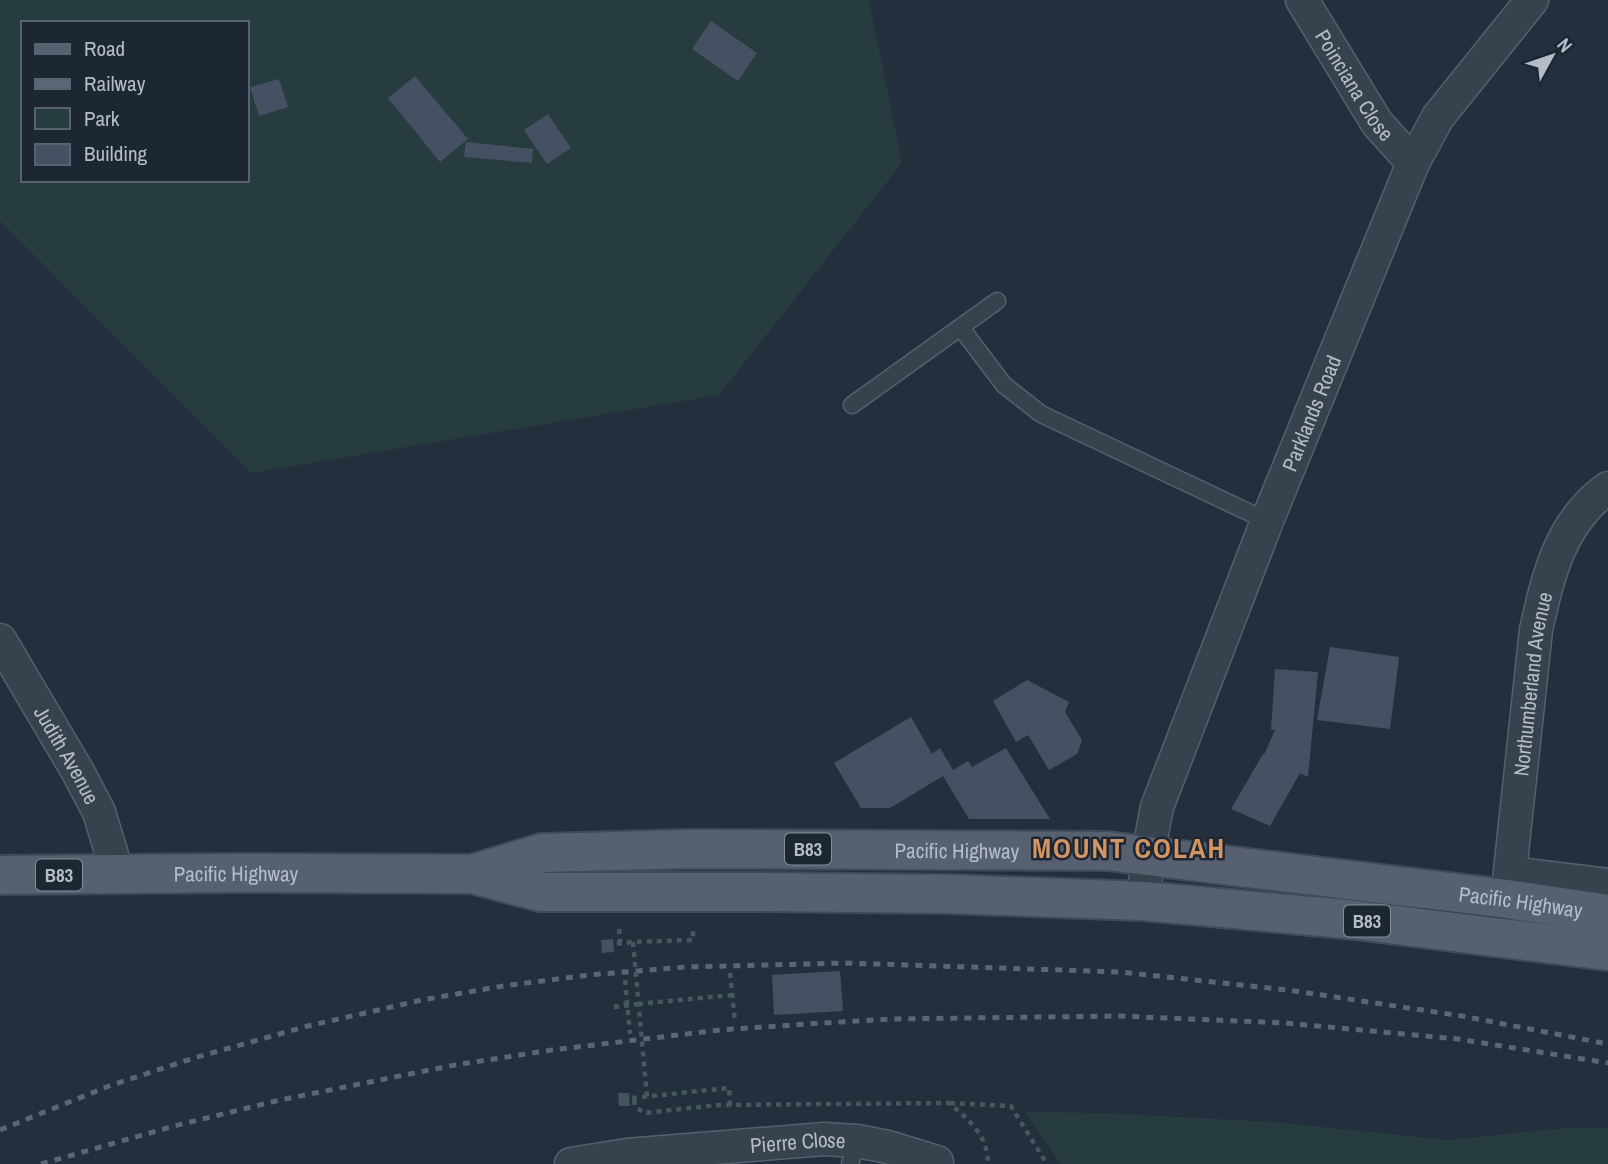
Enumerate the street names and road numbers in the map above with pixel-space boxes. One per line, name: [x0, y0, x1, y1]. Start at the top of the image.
street label: Poinciana Close: [1309, 24, 1401, 147]
street label: Parklands Road: [1274, 351, 1348, 475]
street label: Northumberland Avenue: [1506, 589, 1559, 778]
street label: Judith Avenue: [27, 700, 107, 809]
road number: B83: [785, 834, 831, 864]
street label: Pacific Highway: [895, 835, 1020, 865]
street label: Pacific Highway: [174, 858, 299, 888]
road number: B83: [36, 860, 82, 890]
street label: Pacific Highway: [1457, 879, 1585, 925]
road number: B83: [1344, 906, 1390, 937]
street label: Pierre Close: [749, 1124, 846, 1159]

